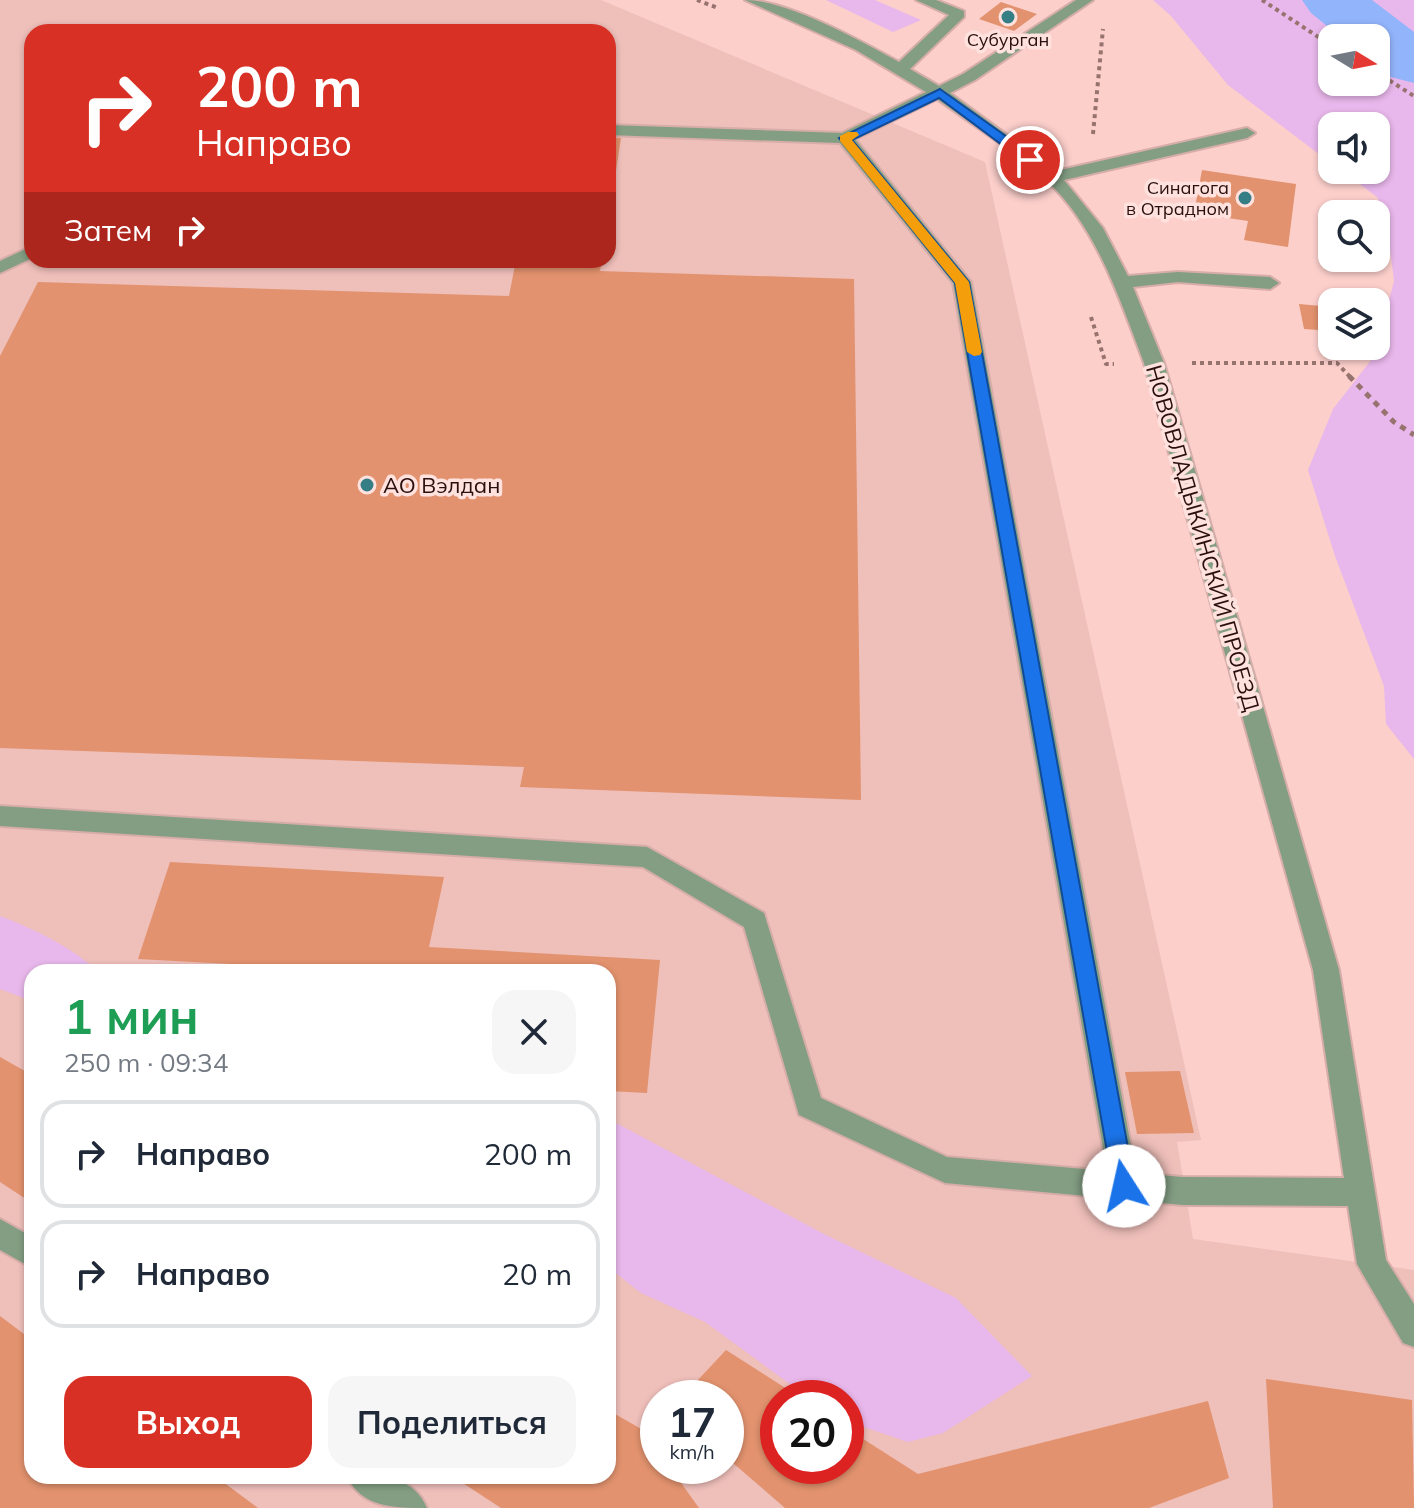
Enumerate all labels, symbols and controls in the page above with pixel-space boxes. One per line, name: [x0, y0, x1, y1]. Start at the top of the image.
marker: Субурган: [999, 8, 1017, 26]
north arrow: [1318, 24, 1390, 96]
map controls: [1318, 24, 1390, 360]
place label: Субурган: [967, 28, 1049, 51]
text: 200 m: [196, 51, 363, 121]
icon: right: [64, 56, 168, 160]
button: sound: [1318, 112, 1390, 184]
text: Направо: [196, 120, 352, 165]
pin: [996, 126, 1064, 194]
icon: arrive: [1008, 138, 1052, 182]
place label: Синагога в Отрадном: [1126, 176, 1229, 220]
marker: Синагога в Отрадном: [1236, 189, 1254, 207]
button: search: [1318, 200, 1390, 272]
icon: right: [168, 208, 212, 252]
text: Затем: [64, 211, 152, 249]
button: layers: [1318, 288, 1390, 360]
street label: НОВОВЛАДЫКИНСКИЙ ПРОЕЗД: [1140, 362, 1266, 715]
place label: АО Вэлдан: [383, 471, 500, 499]
marker: АО Вэлдан: [358, 476, 376, 494]
text: 1 мин: [64, 986, 199, 1046]
button: close: [492, 990, 576, 1074]
text: 250 m · 09:34: [64, 1046, 228, 1079]
icon: right: [68, 1132, 112, 1176]
text: Направо: [136, 1135, 270, 1173]
text: 200 m: [484, 1135, 572, 1173]
position arrow: [1082, 1144, 1166, 1228]
icon: right: [68, 1252, 112, 1296]
text: Направо: [136, 1255, 270, 1293]
text: 20 m: [502, 1255, 572, 1293]
button: Выход: [64, 1376, 312, 1468]
button: Поделиться: [328, 1376, 576, 1468]
speed limit sign: 20: [760, 1380, 864, 1484]
text: 17: [668, 1397, 716, 1447]
text: km/h: [669, 1439, 715, 1464]

